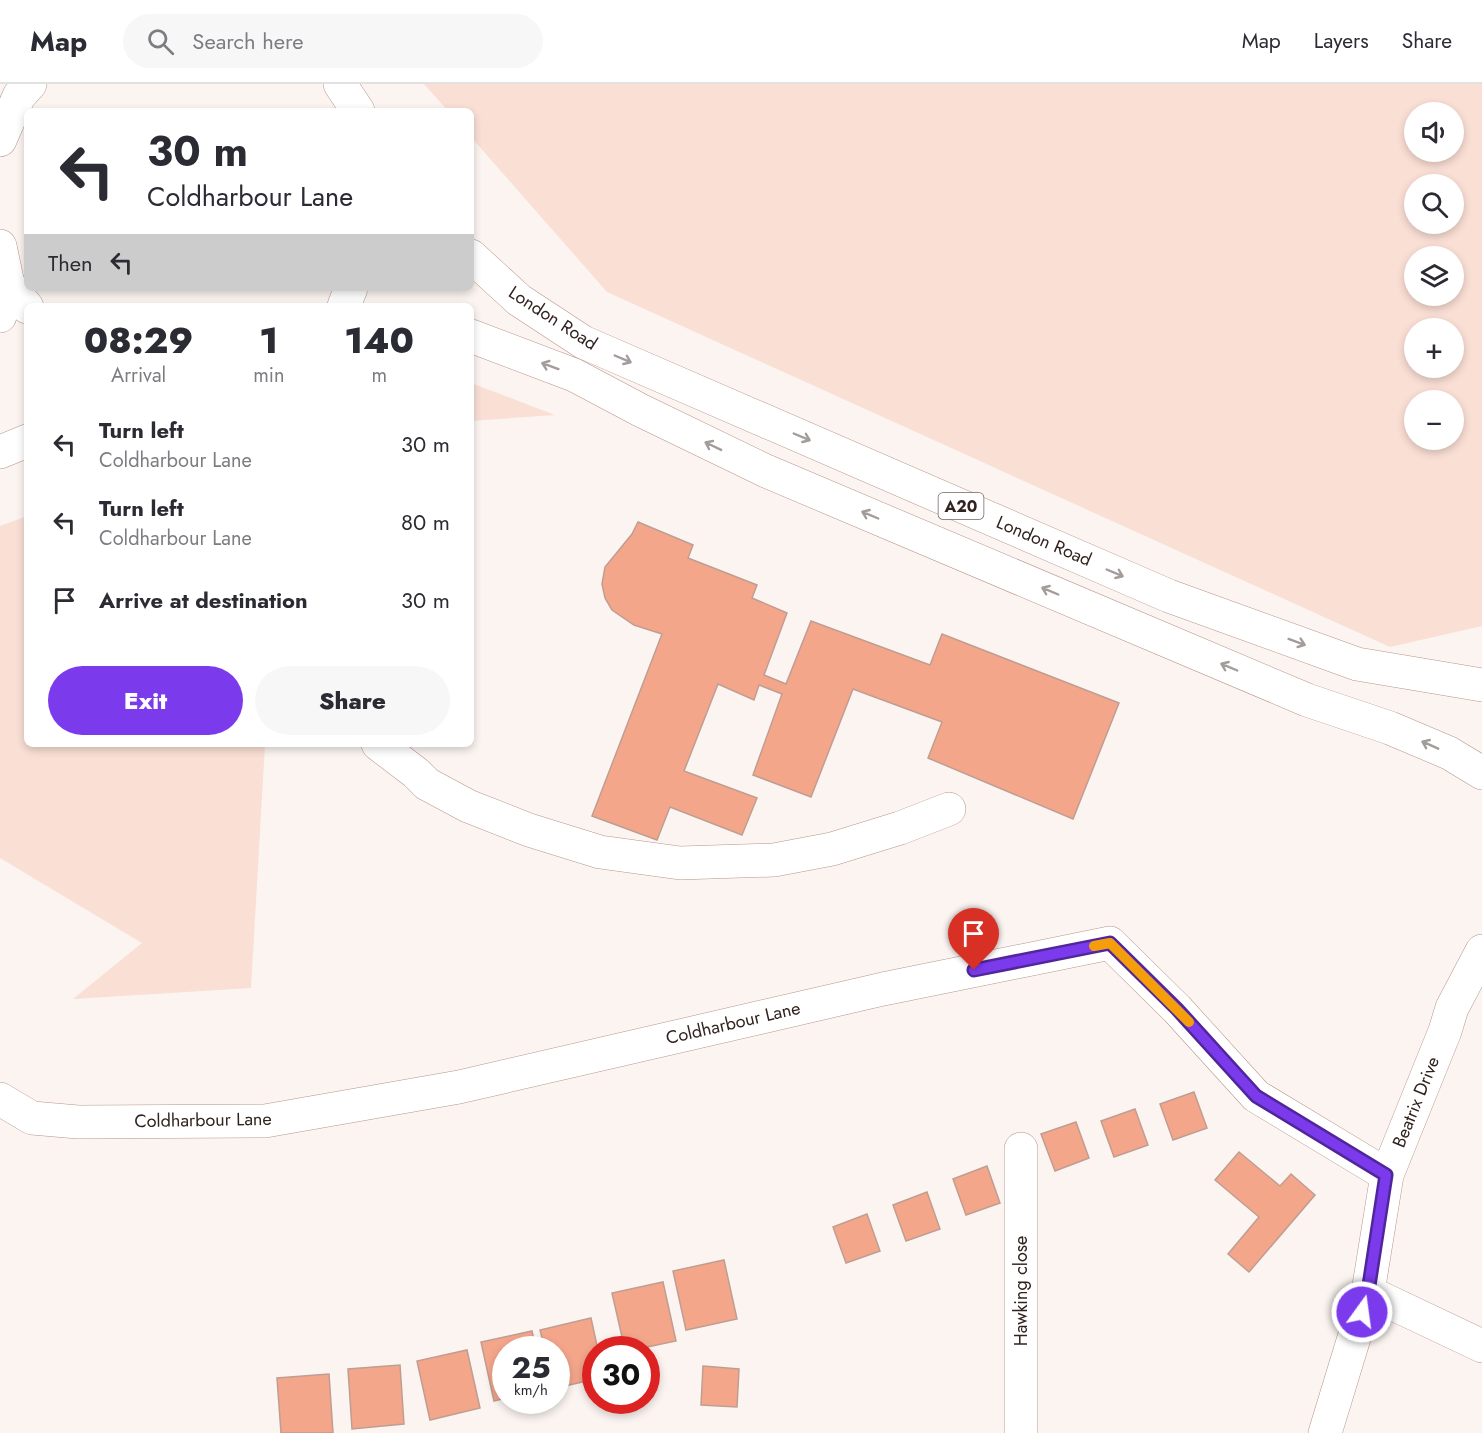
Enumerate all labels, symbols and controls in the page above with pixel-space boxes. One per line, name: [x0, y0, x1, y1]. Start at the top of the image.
search box: [123, 14, 543, 68]
text: Map: [30, 21, 87, 62]
icon: search: [144, 25, 177, 58]
text: Search here: [192, 25, 304, 57]
text: Map: [1242, 26, 1281, 56]
text: Layers: [1314, 26, 1369, 56]
text: Share: [1402, 26, 1452, 56]
map controls: [1404, 102, 1464, 450]
button: sound: [1404, 102, 1464, 162]
text: 30 m: [147, 121, 248, 182]
icon: left: [48, 132, 126, 210]
button: search: [1404, 174, 1464, 234]
text: Coldharbour Lane: [147, 177, 353, 216]
icon: left: [105, 246, 138, 279]
button: layers: [1404, 246, 1464, 306]
text: Then: [48, 247, 93, 279]
street label: London Road: [504, 280, 602, 356]
text: 08:29: [84, 314, 193, 366]
text: 1: [259, 314, 278, 366]
text: 140: [344, 314, 414, 366]
button: +: [1404, 318, 1464, 378]
one-way arrow: [613, 354, 631, 365]
one-way arrow: [541, 360, 560, 371]
text: Arrival: [111, 361, 166, 390]
text: min: [253, 361, 284, 390]
text: m: [371, 361, 387, 390]
button: −: [1404, 390, 1464, 450]
text: Turn left: [99, 414, 184, 446]
icon: left: [48, 428, 81, 461]
text: 30 m: [401, 428, 450, 460]
one-way arrow: [792, 431, 810, 443]
one-way arrow: [705, 439, 723, 451]
text: Coldharbour Lane: [99, 446, 252, 475]
text: Turn left: [99, 492, 184, 524]
road number: A20: [938, 493, 984, 519]
icon: left: [48, 506, 81, 539]
text: 80 m: [401, 506, 450, 538]
one-way arrow: [861, 509, 880, 520]
street label: London Road: [992, 509, 1096, 573]
text: Coldharbour Lane: [99, 524, 252, 553]
one-way arrow: [1106, 567, 1124, 579]
icon: arrive: [48, 584, 81, 617]
text: Arrive at destination: [99, 584, 308, 616]
text: 30 m: [401, 584, 450, 616]
one-way arrow: [1041, 585, 1059, 596]
one-way arrow: [1288, 637, 1306, 648]
one-way arrow: [1221, 661, 1239, 672]
button: Exit: [48, 666, 243, 735]
button: Share: [255, 666, 450, 735]
one-way arrow: [1422, 739, 1440, 751]
pin: [948, 908, 999, 970]
icon: arrive: [957, 917, 990, 950]
street label: Coldharbour Lane: [663, 995, 803, 1051]
street label: Beatrix Drive: [1386, 1053, 1446, 1151]
street label: Coldharbour Lane: [134, 1106, 272, 1134]
street label: Hawking close: [1008, 1236, 1034, 1346]
position arrow: [1330, 1280, 1394, 1344]
speed limit sign: 30: [582, 1336, 660, 1414]
text: 25: [511, 1346, 551, 1389]
text: km/h: [514, 1379, 548, 1401]

